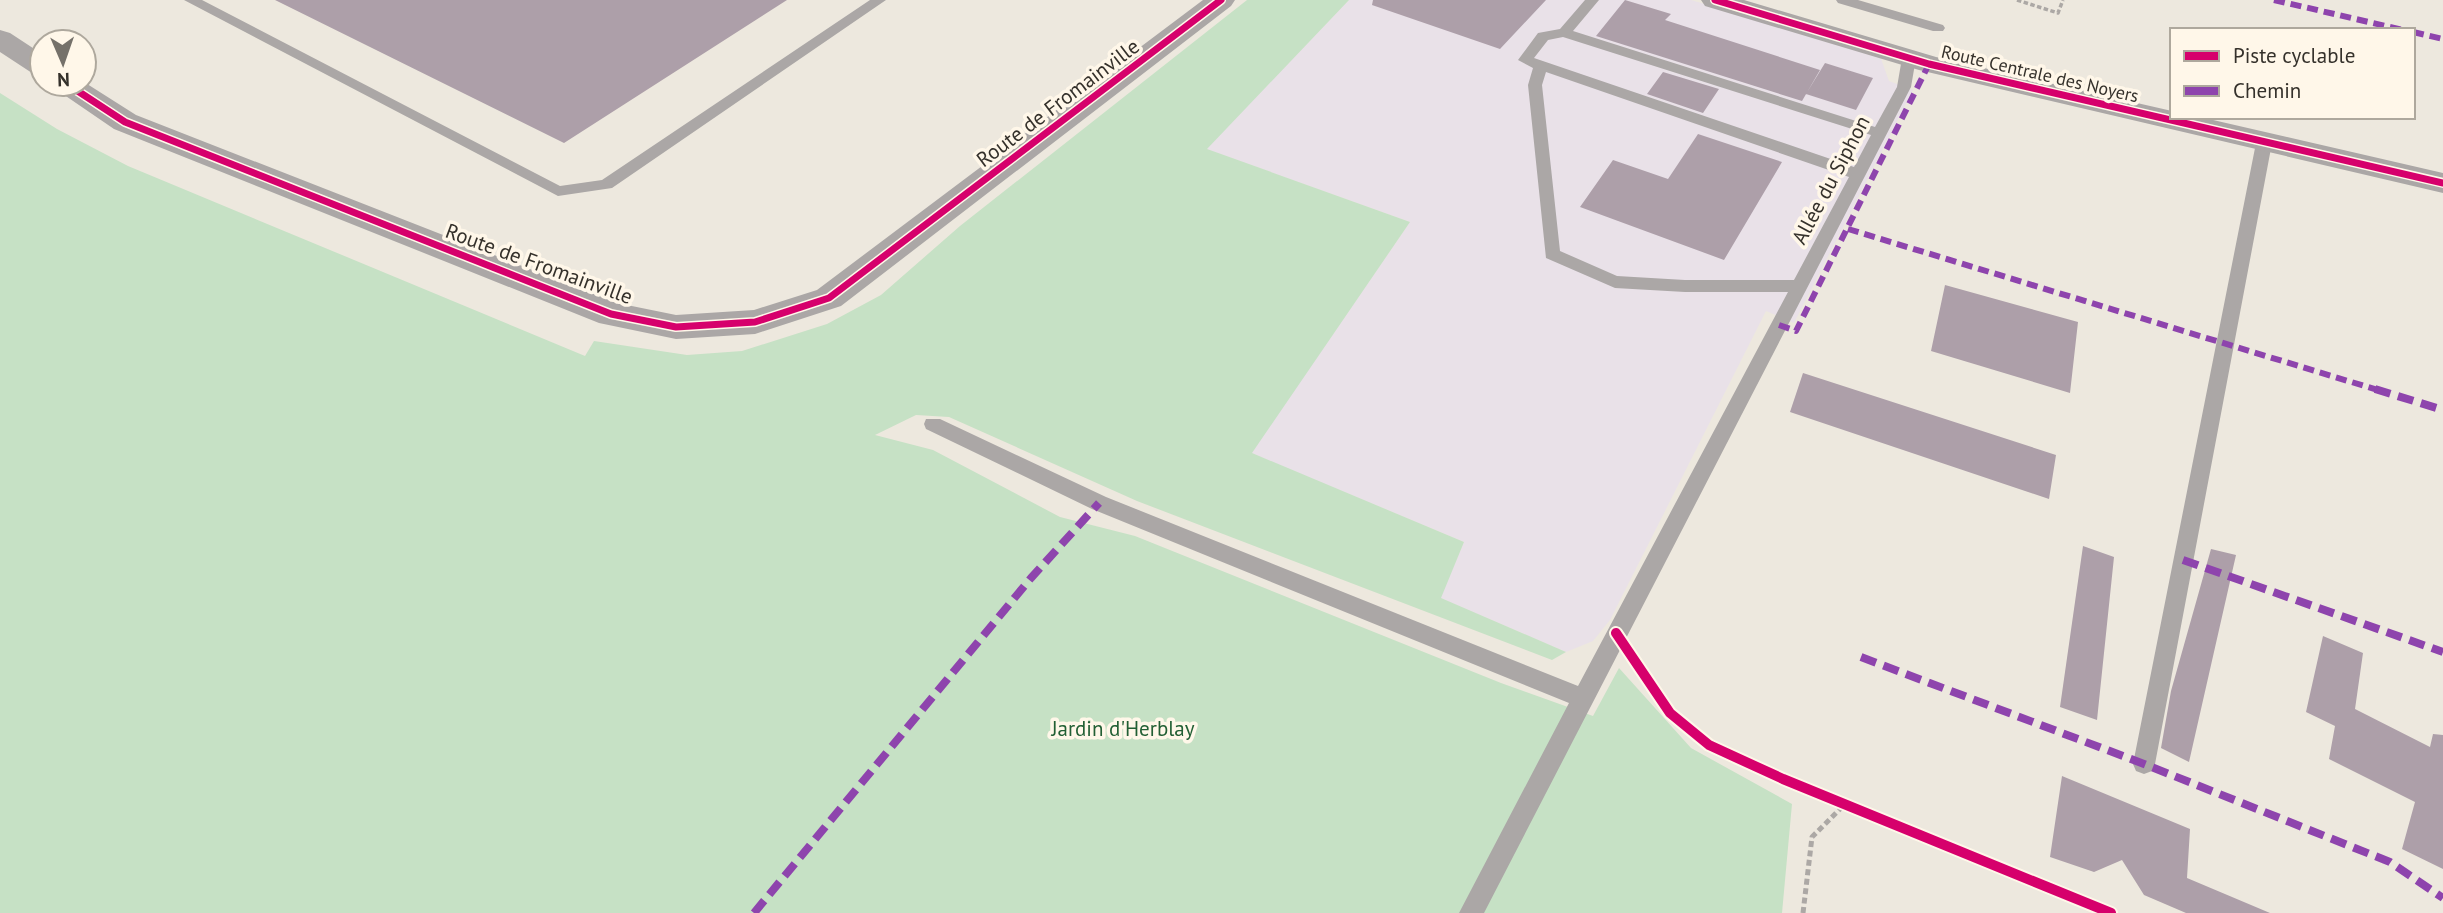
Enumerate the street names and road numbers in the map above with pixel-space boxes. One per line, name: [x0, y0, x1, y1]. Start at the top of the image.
street label: Route de Fromainville: [971, 32, 1145, 173]
street label: Route Centrale des Noyers: [1939, 40, 2141, 107]
street label: Allée du Siphon: [1785, 111, 1876, 249]
street label: Route de Fromainville: [442, 217, 637, 310]

